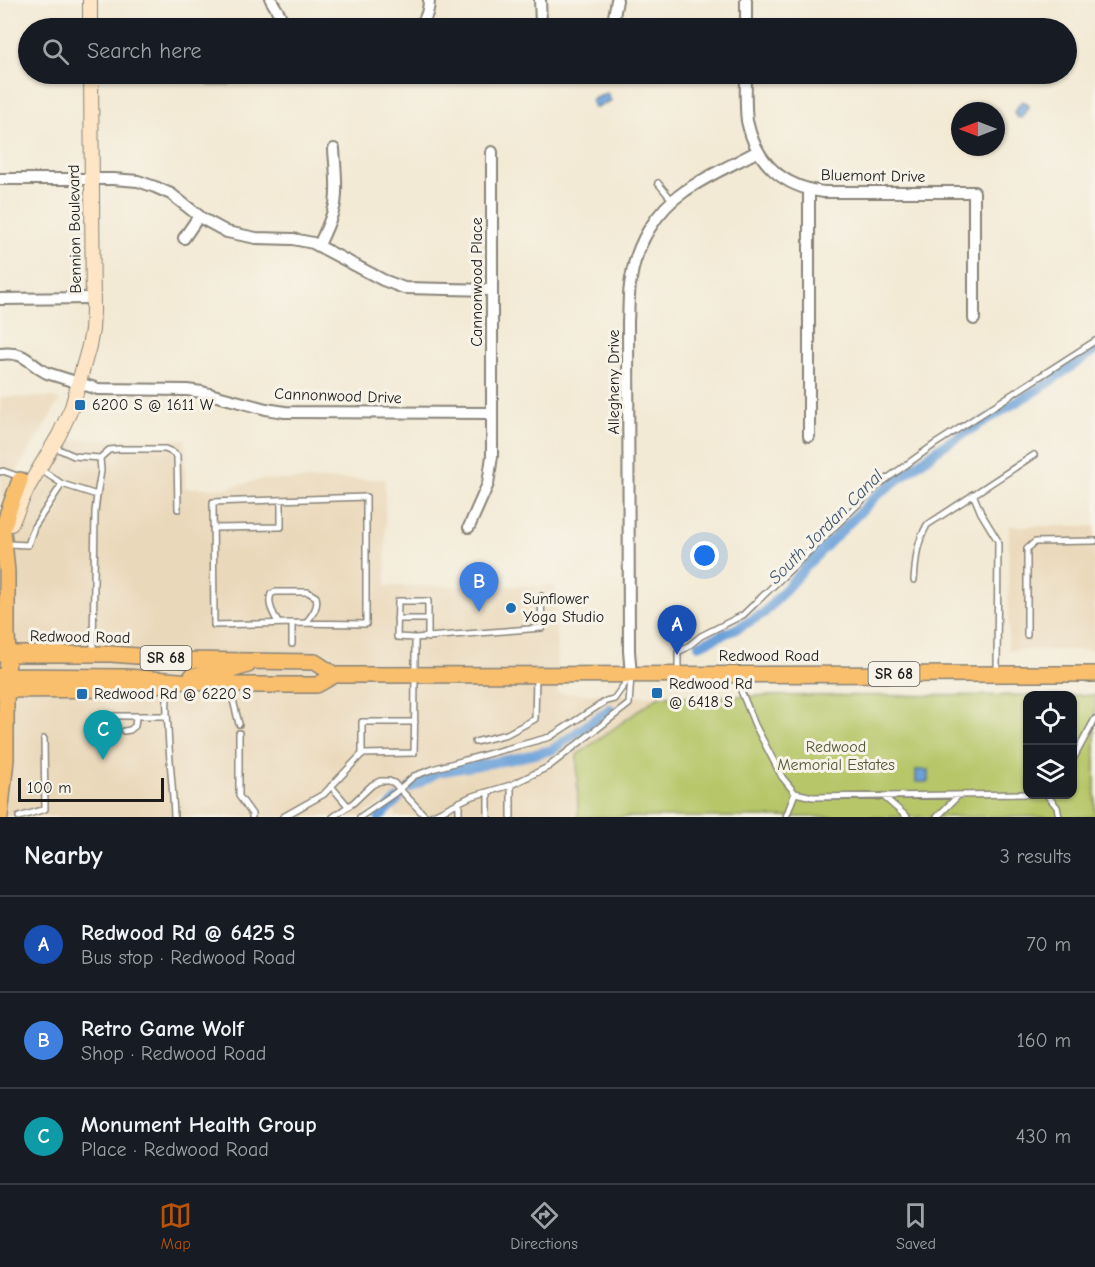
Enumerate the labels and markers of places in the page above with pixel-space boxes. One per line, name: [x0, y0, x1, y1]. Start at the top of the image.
place label: 6200 S @ 1611 W: [92, 396, 214, 414]
marker: 6200 S @ 1611 W: [73, 398, 87, 412]
pin: B: [460, 562, 498, 612]
place label: Sunflower Yoga Studio: [523, 590, 604, 626]
marker: Sunflower Yoga Studio: [504, 601, 518, 615]
pin: A: [658, 606, 696, 655]
place label: Redwood Rd @ 6418 S: [669, 675, 753, 711]
place label: Redwood Rd @ 6220 S: [94, 685, 251, 703]
marker: Redwood Rd @ 6418 S: [650, 686, 664, 700]
marker: Redwood Rd @ 6220 S: [75, 687, 89, 701]
pin: C: [84, 710, 122, 760]

